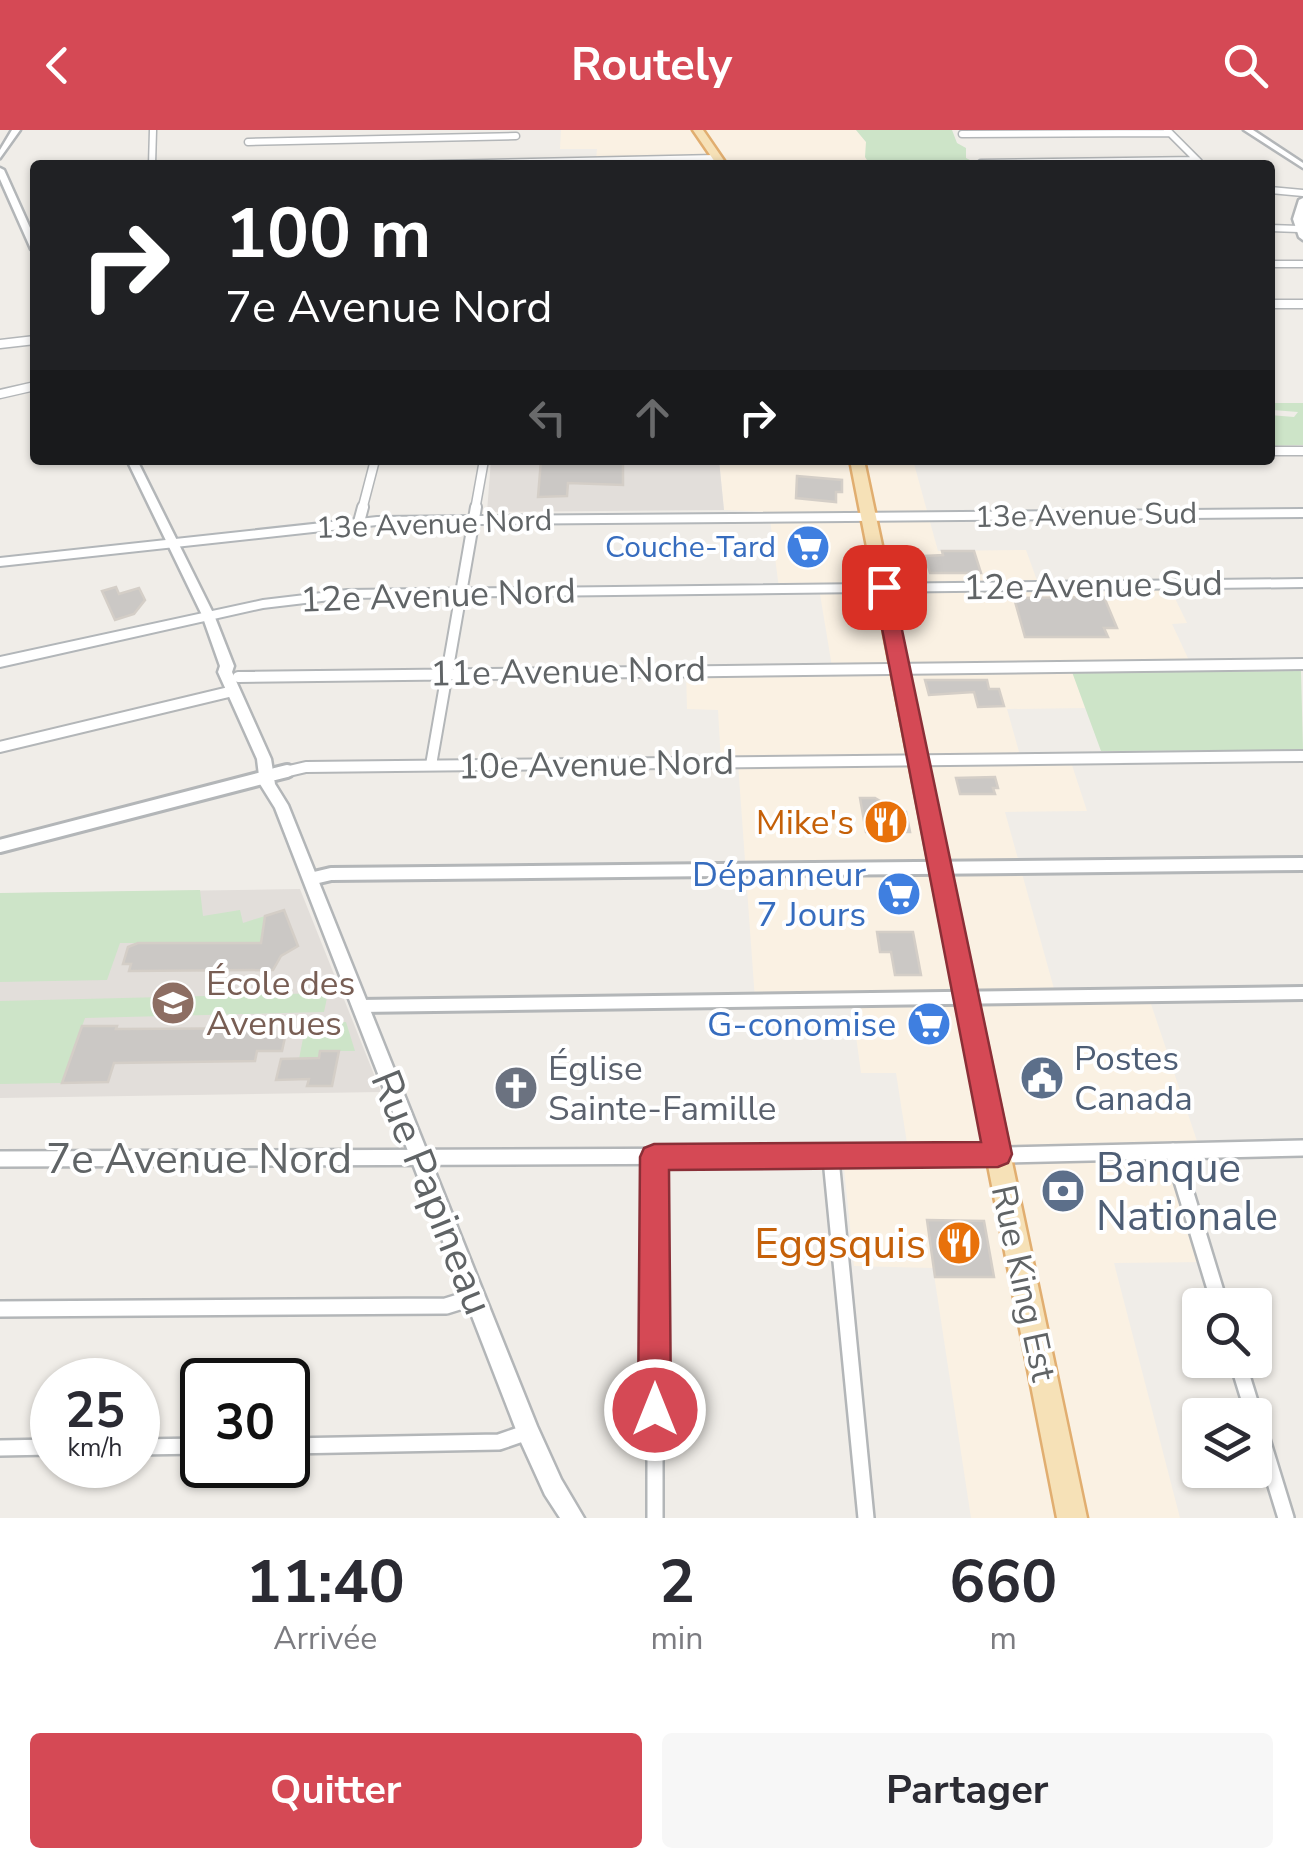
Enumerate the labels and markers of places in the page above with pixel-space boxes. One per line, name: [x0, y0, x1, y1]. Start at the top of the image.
supermarket icon: Couche-Tard: [785, 524, 831, 570]
place label: Couche-Tard: [605, 527, 776, 568]
pin: [842, 545, 927, 630]
place label: Mike's: [756, 799, 854, 846]
restaurant icon: Mike's: [863, 799, 909, 845]
place label: Dépanneur 7 Jours: [692, 851, 866, 938]
supermarket icon: Dépanneur 7 Jours: [876, 871, 922, 917]
place label: École des Avenues: [206, 960, 355, 1047]
school or university icon: École des Avenues: [150, 980, 196, 1026]
place label: G-conomise: [707, 1001, 896, 1048]
supermarket icon: G-conomise: [906, 1001, 952, 1047]
place label: Postes Canada: [1074, 1035, 1193, 1122]
place label: Église Sainte-Famille: [548, 1045, 776, 1132]
public building icon: Postes Canada: [1019, 1055, 1065, 1101]
church icon: Église Sainte-Famille: [493, 1065, 539, 1111]
place label: Banque Nationale: [1096, 1140, 1278, 1245]
bank icon: Banque Nationale: [1040, 1168, 1086, 1214]
place label: Eggsquis: [754, 1216, 926, 1273]
restaurant icon: Eggsquis: [936, 1220, 982, 1266]

